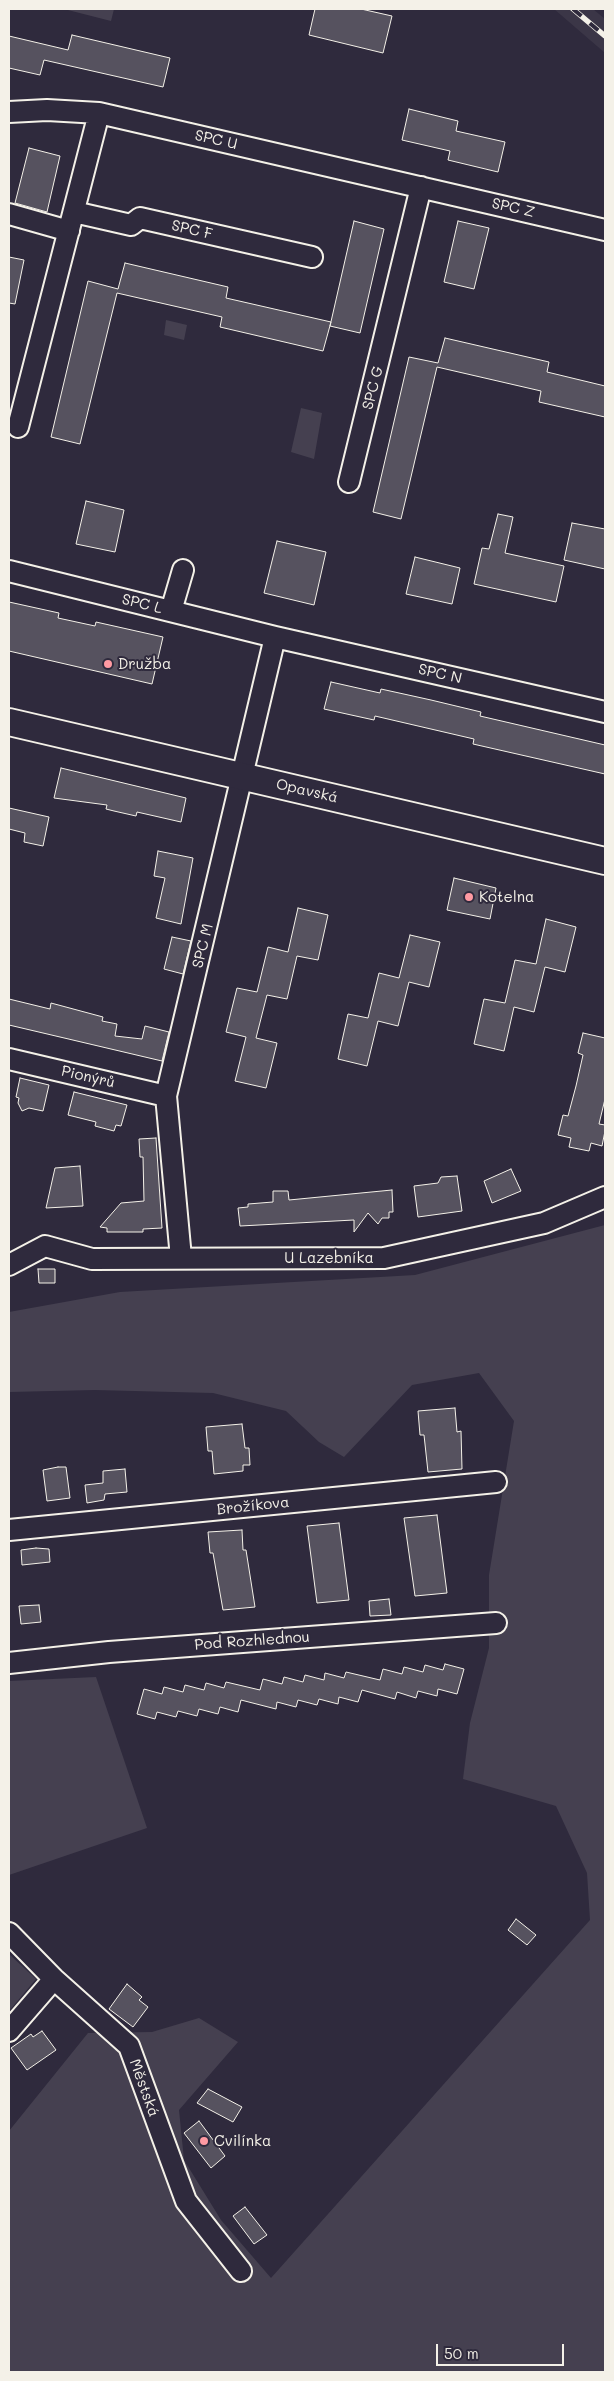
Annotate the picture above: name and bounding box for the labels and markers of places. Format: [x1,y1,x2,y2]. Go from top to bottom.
place label: Družba [118,655,171,673]
marker: Družba [102,658,114,670]
place label: Kotelna [479,888,534,906]
marker: Kotelna [463,891,475,903]
place label: Cvilínka [214,2132,271,2150]
marker: Cvilínka [198,2135,210,2147]

